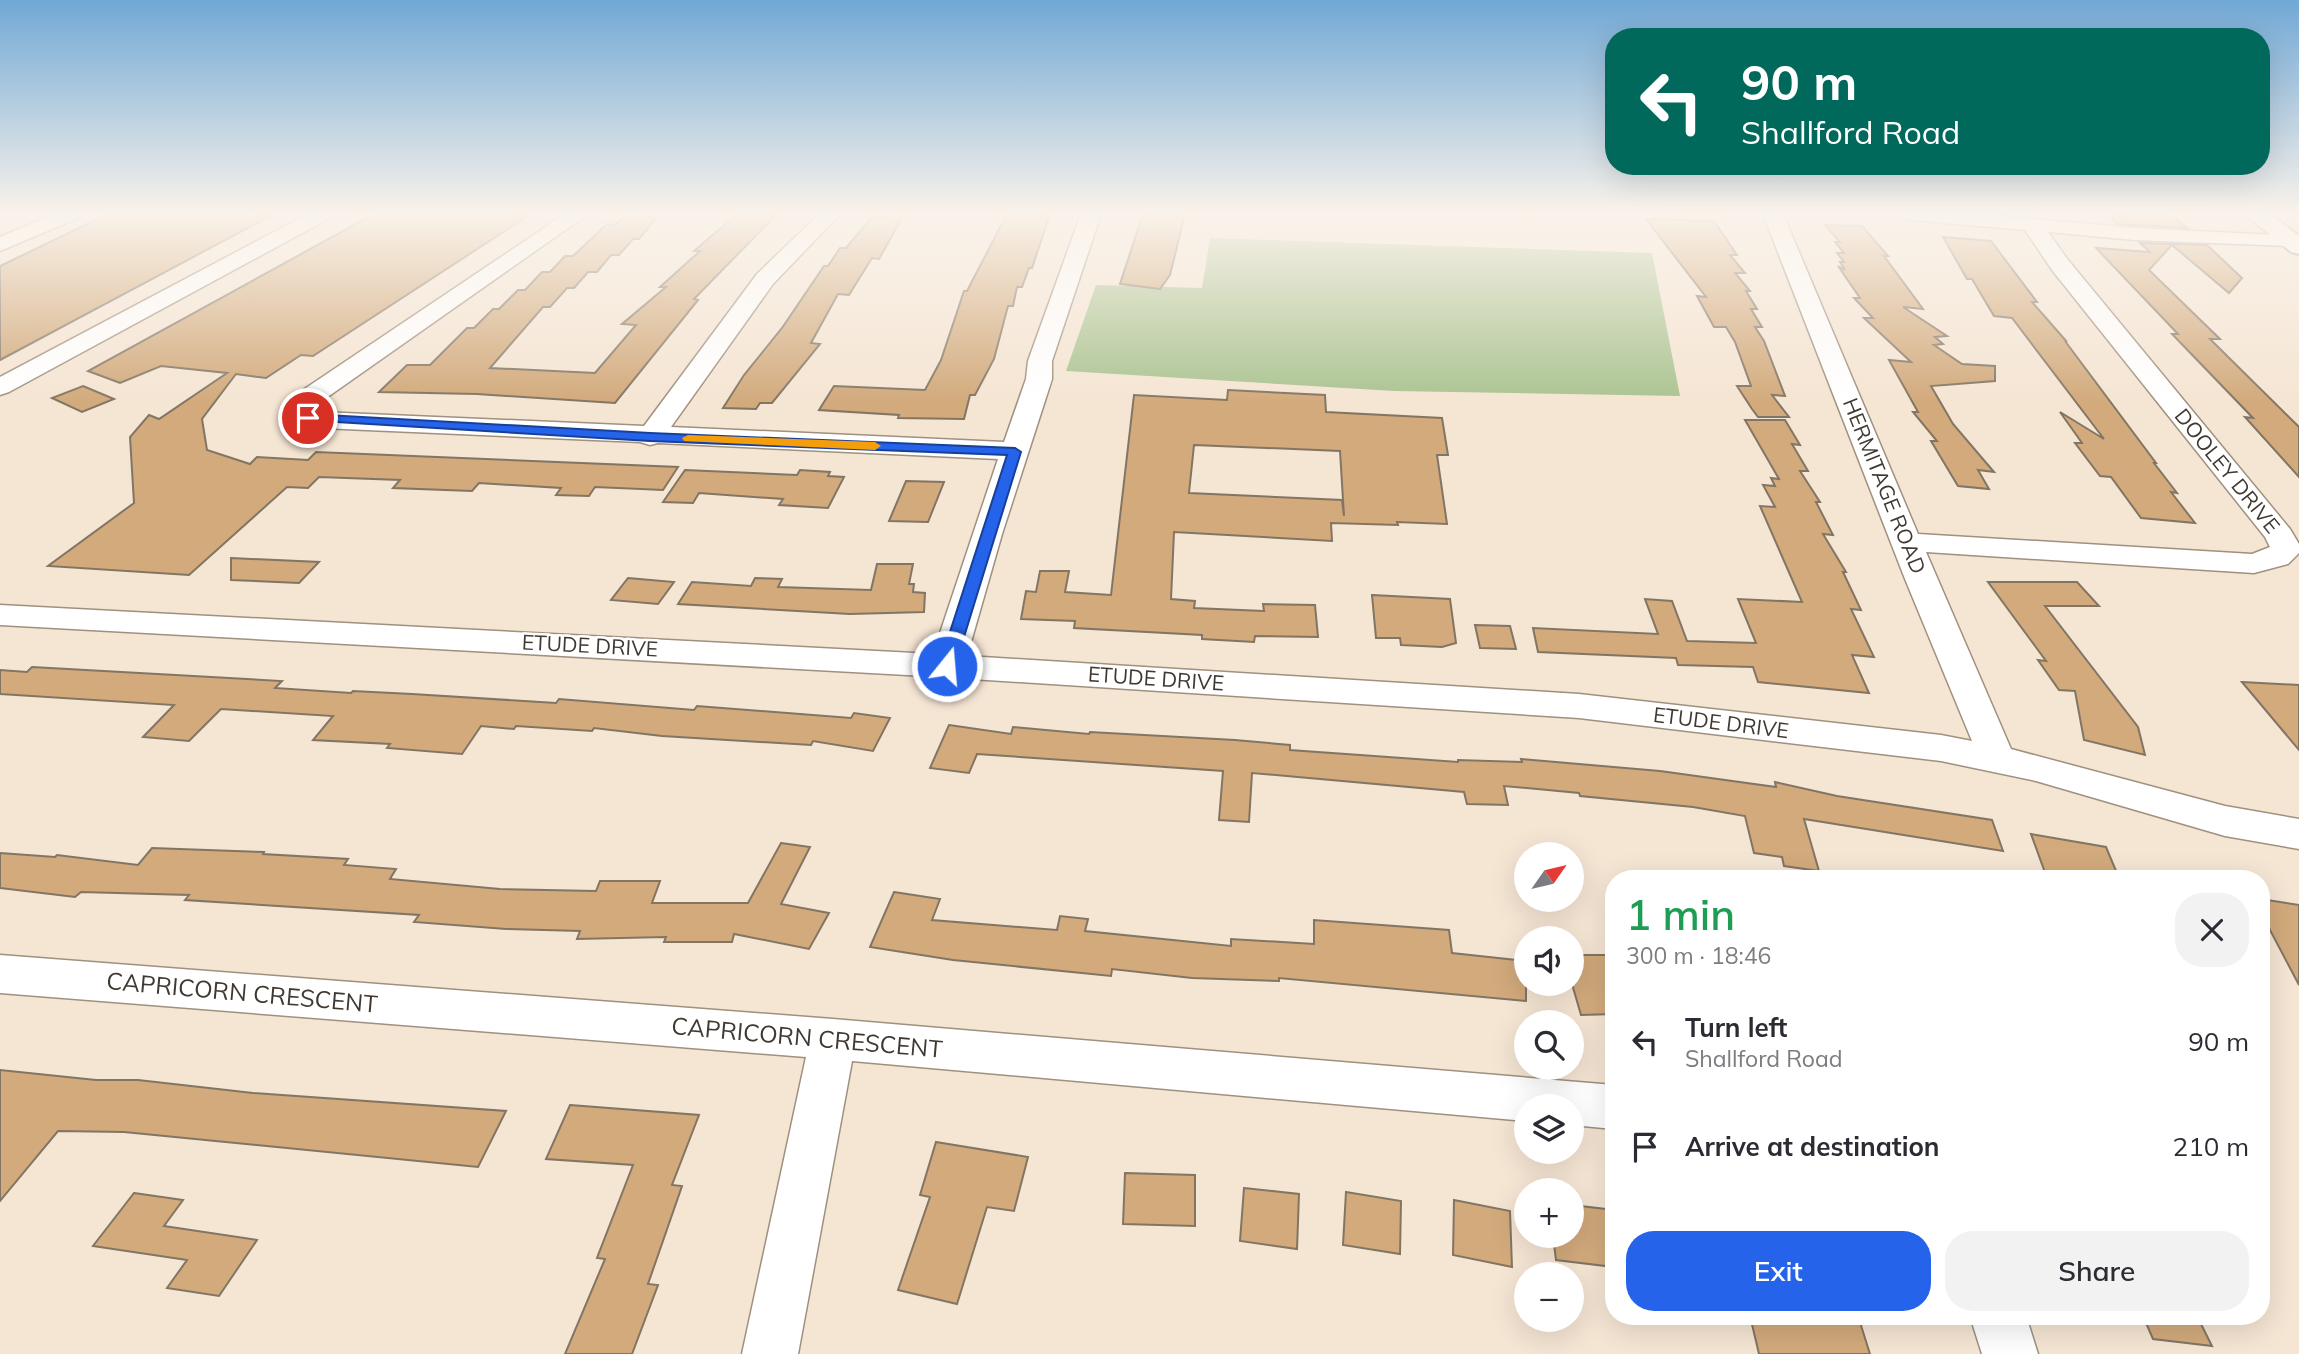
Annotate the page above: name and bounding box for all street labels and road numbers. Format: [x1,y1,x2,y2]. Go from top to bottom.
street label: HERMITAGE ROAD [1838,394,1932,577]
street label: DOOLEY DRIVE [2170,403,2286,538]
street label: ETUDE DRIVE [521,628,659,662]
street label: ETUDE DRIVE [1087,660,1225,696]
street label: ETUDE DRIVE [1652,701,1790,743]
street label: CAPRICORN CRESCENT [105,965,379,1019]
street label: CAPRICORN CRESCENT [670,1010,944,1064]

